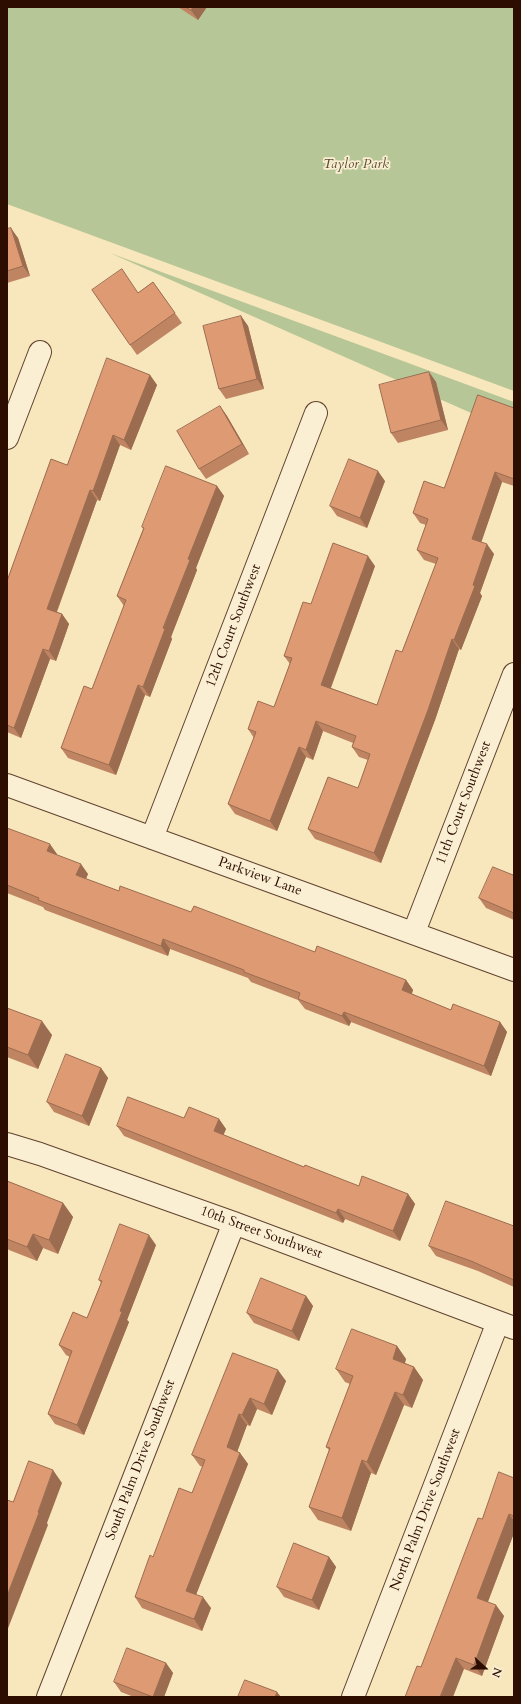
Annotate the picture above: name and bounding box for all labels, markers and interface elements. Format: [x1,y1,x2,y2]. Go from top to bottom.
park label: Taylor Park [323,157,389,173]
street label: 12th Court Southwest [203,562,265,690]
street label: 11th Court Southwest [433,739,495,867]
street label: Parkview Lane [216,854,304,900]
street label: 10th Street Southwest [198,1203,324,1263]
street label: South Palm Drive Southwest [103,1377,179,1543]
street label: North Palm Drive Southwest [387,1426,465,1594]
north arrow [465,1648,505,1688]
text: N [488,1665,505,1680]

